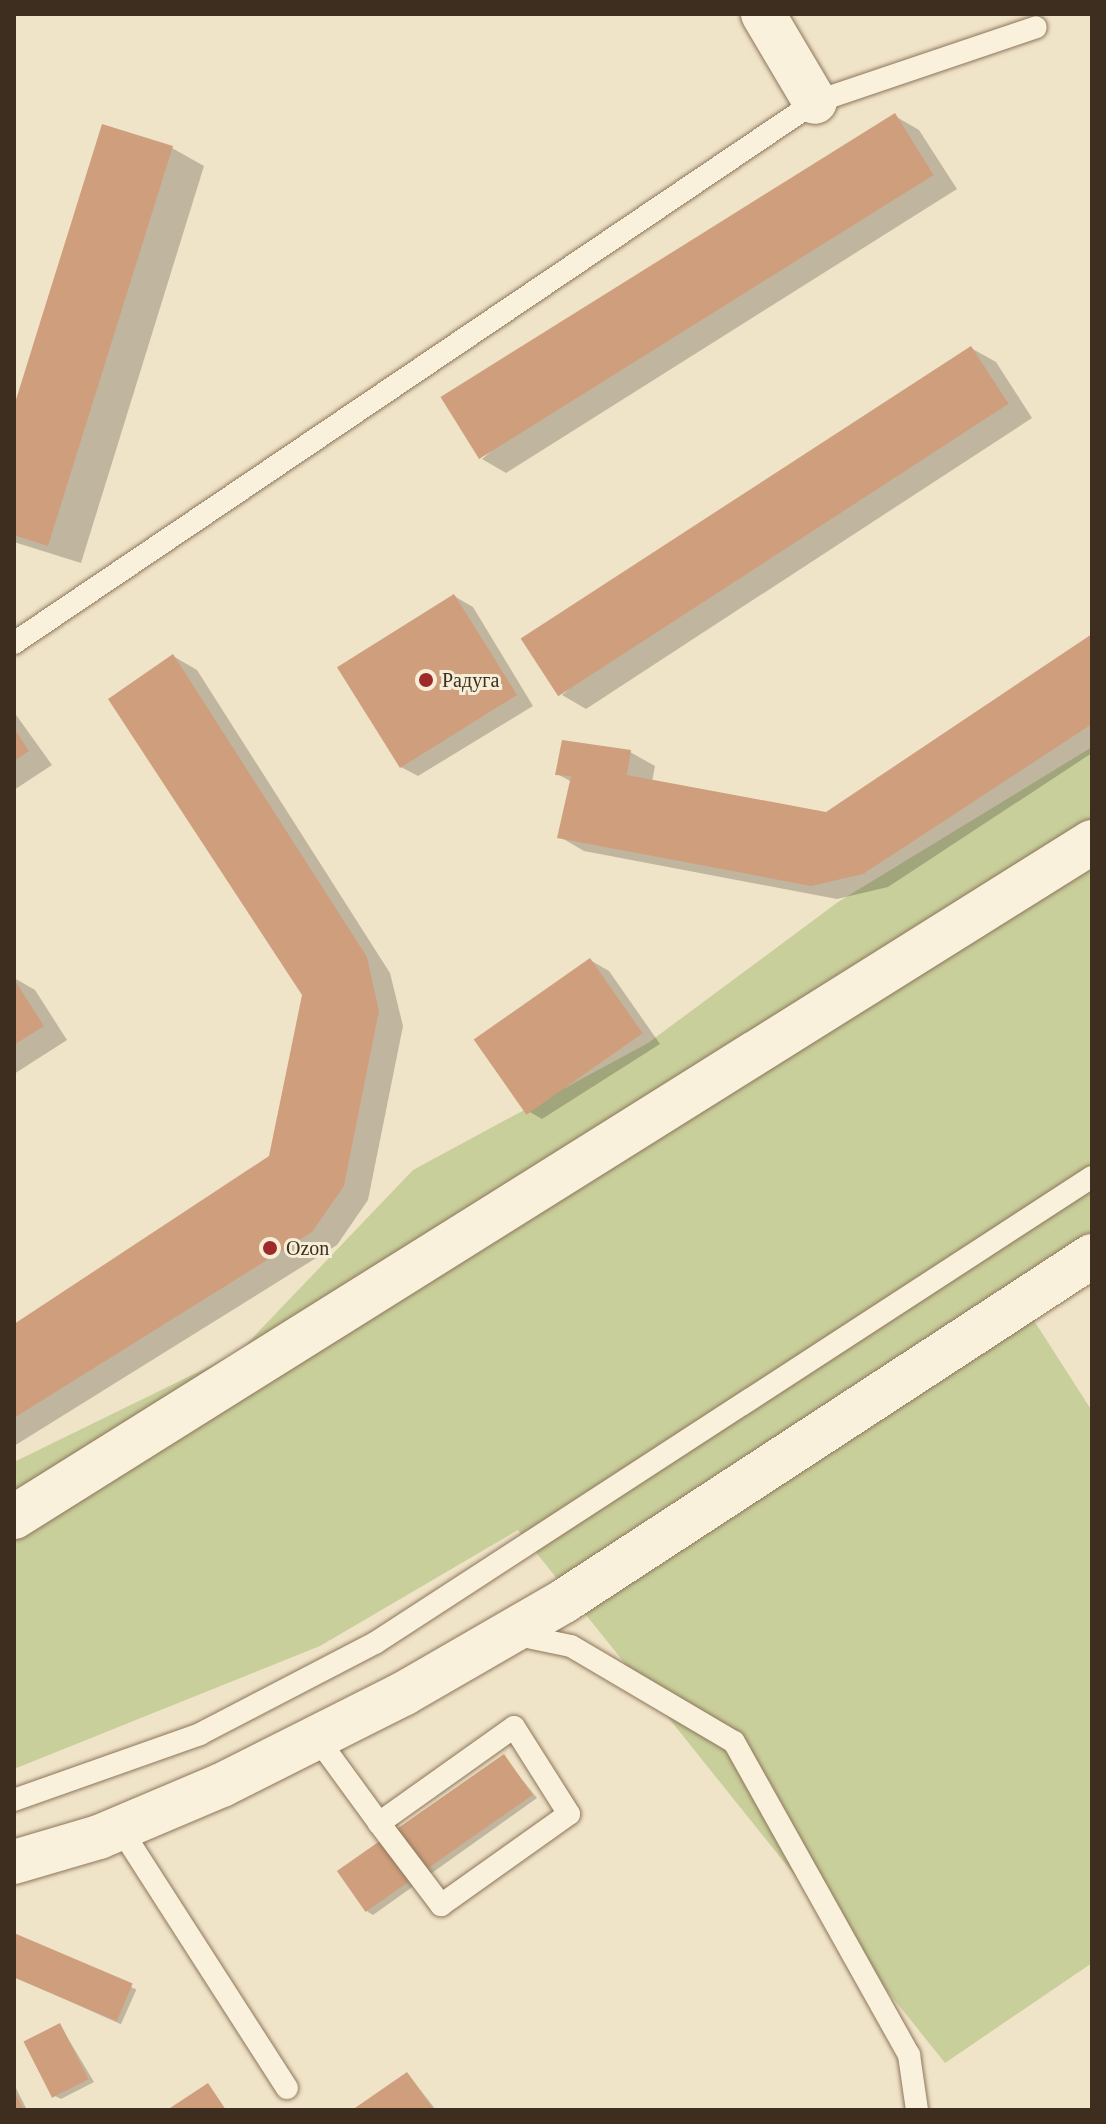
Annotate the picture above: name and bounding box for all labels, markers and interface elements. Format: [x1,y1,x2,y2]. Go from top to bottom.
place label: Радуга [442,668,499,692]
marker: Радуга [417,671,435,689]
place label: Ozon [286,1236,329,1260]
marker: Ozon [261,1239,279,1257]

